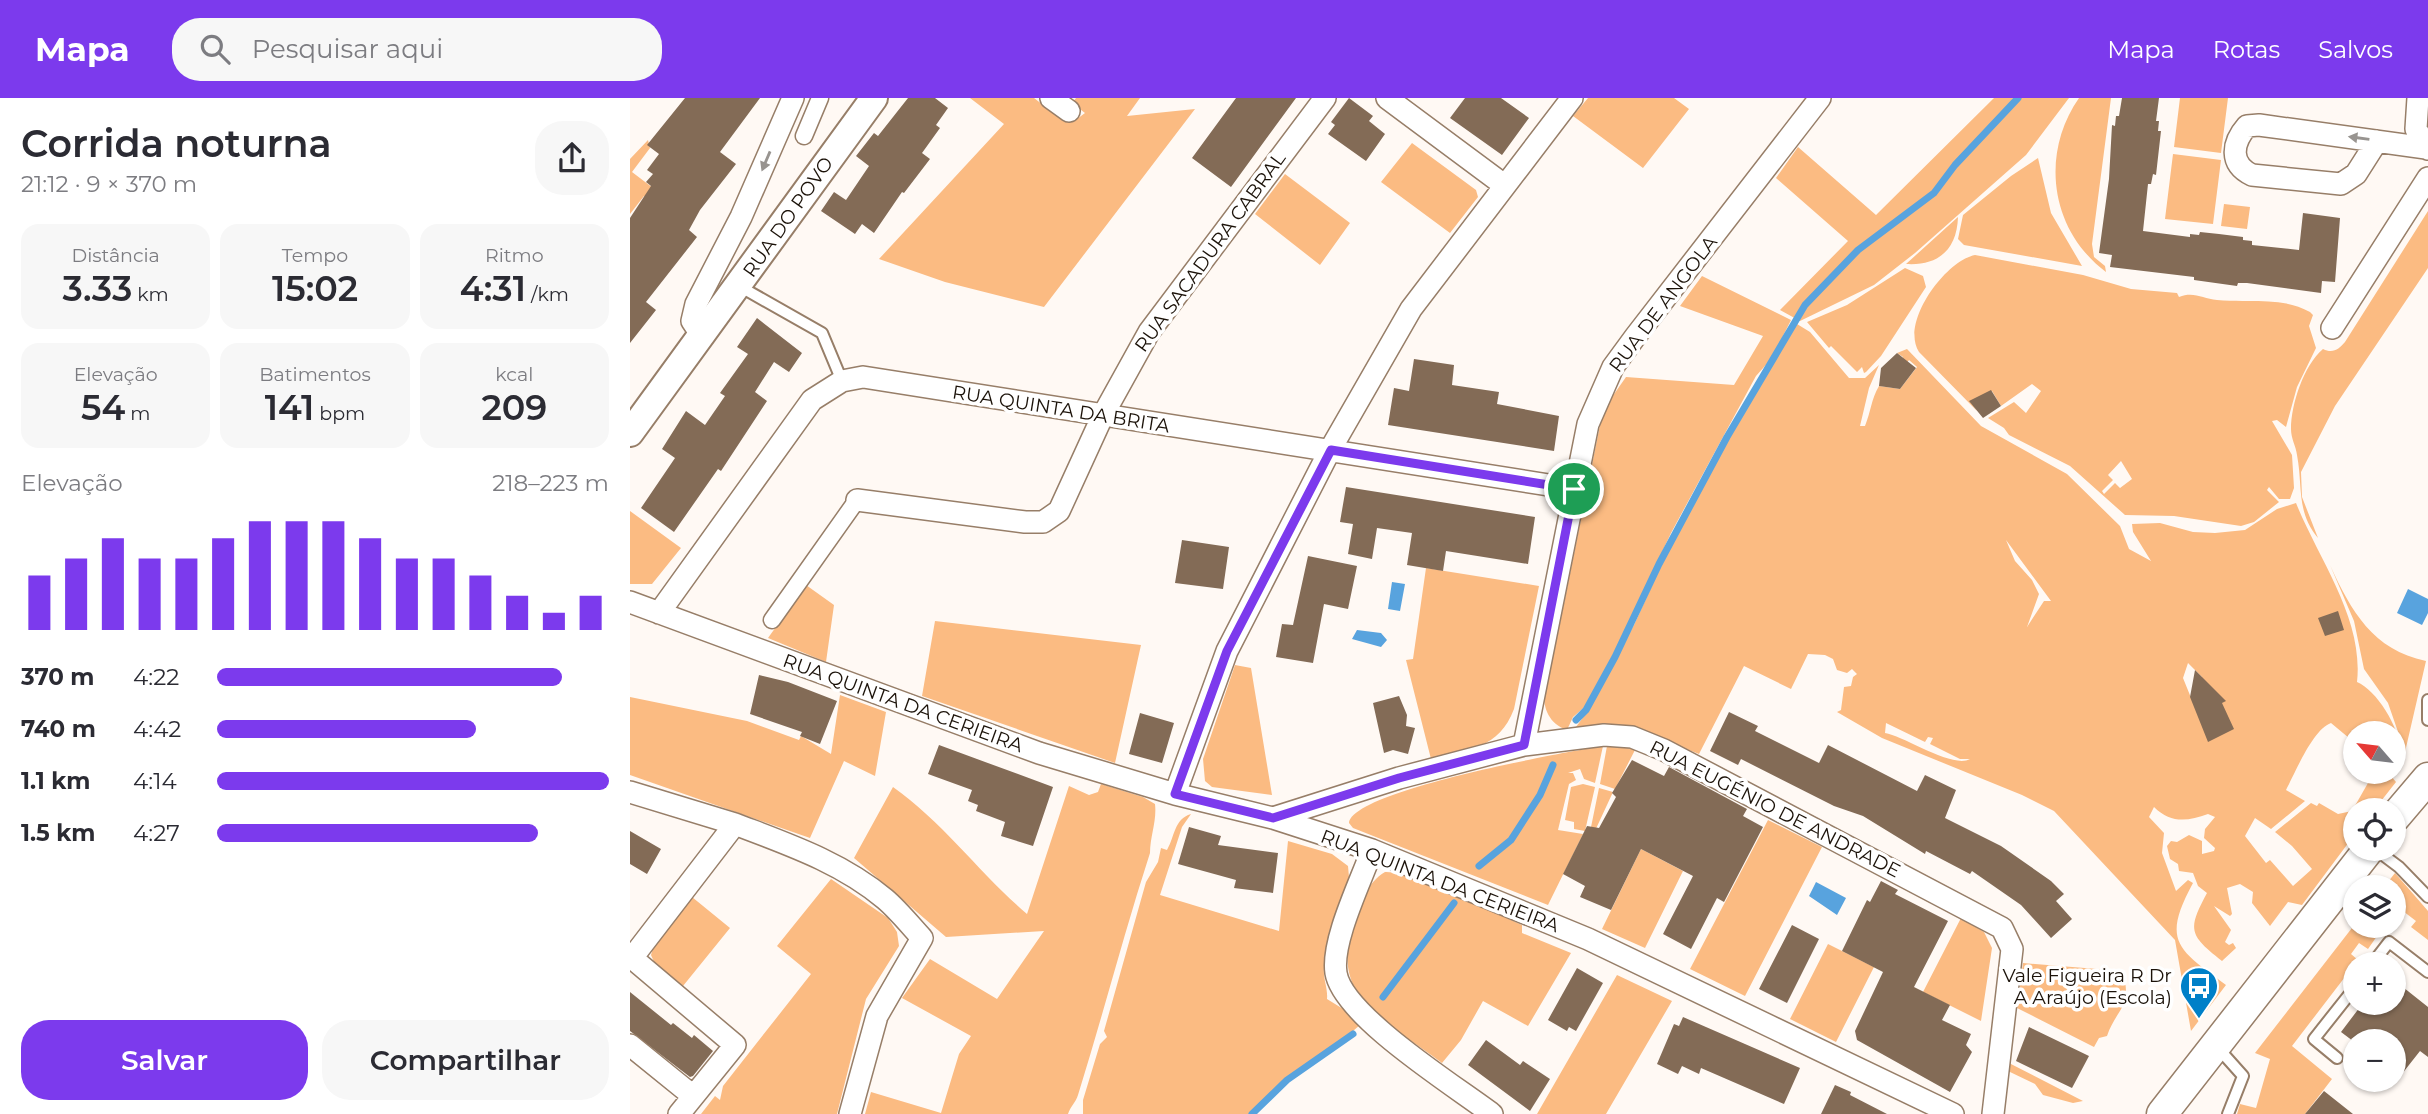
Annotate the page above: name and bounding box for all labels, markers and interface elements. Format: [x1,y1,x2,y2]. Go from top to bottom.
search box [172,18,662,81]
text: Mapa [35,29,130,69]
icon: search [196,30,234,68]
text: Pesquisar aqui [252,33,443,65]
text: Mapa [2107,35,2175,64]
text: Rotas [2213,35,2280,64]
text: Salvos [2318,35,2393,64]
text: Corrida noturna [21,120,332,167]
button: share [535,121,609,195]
one-way arrow [2348,133,2370,144]
street label: RUA SACADURA CABRAL [1130,147,1291,357]
one-way arrow [761,151,772,172]
street label: RUA DO POVO [738,152,838,282]
text: 21:12 · 9 × 370 m [21,170,197,198]
street label: RUA DE ANGOLA [1604,231,1722,377]
text: Distância [71,244,160,267]
text: Tempo [282,244,348,267]
text: Ritmo [485,244,544,267]
text: 3.33 [63,267,132,310]
text: 15:02 [272,267,358,310]
text: 4:31 [460,267,526,310]
text: km [132,283,169,306]
text: /km [526,283,569,306]
text: Elevação [74,363,158,386]
text: Batimentos [259,363,371,386]
text: kcal [495,363,533,386]
street label: RUA QUINTA DA BRITA [951,380,1172,438]
text: 54 [81,386,125,429]
text: 141 [265,386,314,429]
text: 209 [481,386,547,429]
text: m [125,402,150,425]
text: bpm [314,402,365,425]
pin [1544,459,1604,519]
text: Elevação [21,469,123,497]
text: 218–223 m [492,469,609,497]
icon: arrive [1555,470,1593,508]
street label: RUA QUINTA DA CERIEIRA [780,649,1026,757]
text: 370 m [21,663,94,691]
text: 4:22 [133,663,179,691]
text: 740 m [21,715,96,743]
text: 4:42 [133,715,181,743]
north arrow [2343,721,2406,784]
map controls [2343,721,2406,1092]
street label: RUA EUGÉNIO DE ANDRADE [1646,736,1904,882]
text: 1.1 km [21,767,90,795]
text: 4:14 [133,767,177,795]
button: locate [2343,798,2406,861]
text: 1.5 km [21,819,95,847]
text: 4:27 [133,819,180,847]
street label: RUA QUINTA DA CERIEIRA [1317,825,1563,937]
button: layers [2343,875,2406,938]
button: + [2343,952,2406,1015]
place label: Vale Figueira R Dr A Araújo (Escola) [2002,964,2172,1009]
bus stop icon: Vale Figueira R Dr A Araújo (Escola) [2178,965,2220,1020]
button: Salvar [21,1020,308,1100]
button: Compartilhar [322,1020,609,1100]
button: − [2343,1029,2406,1092]

